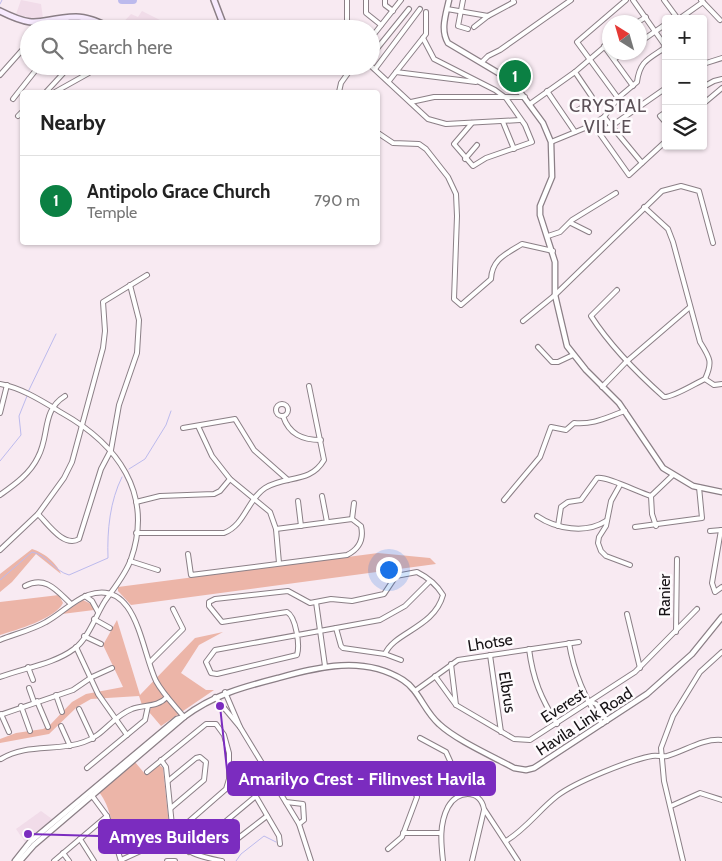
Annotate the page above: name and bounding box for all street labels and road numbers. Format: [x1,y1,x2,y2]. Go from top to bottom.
street label: Ranier [655,573,674,616]
street label: Lhotse [466,630,514,655]
street label: Elbrus [495,670,520,714]
street label: Havila Link Road [533,683,636,760]
street label: Everest [537,684,590,727]

